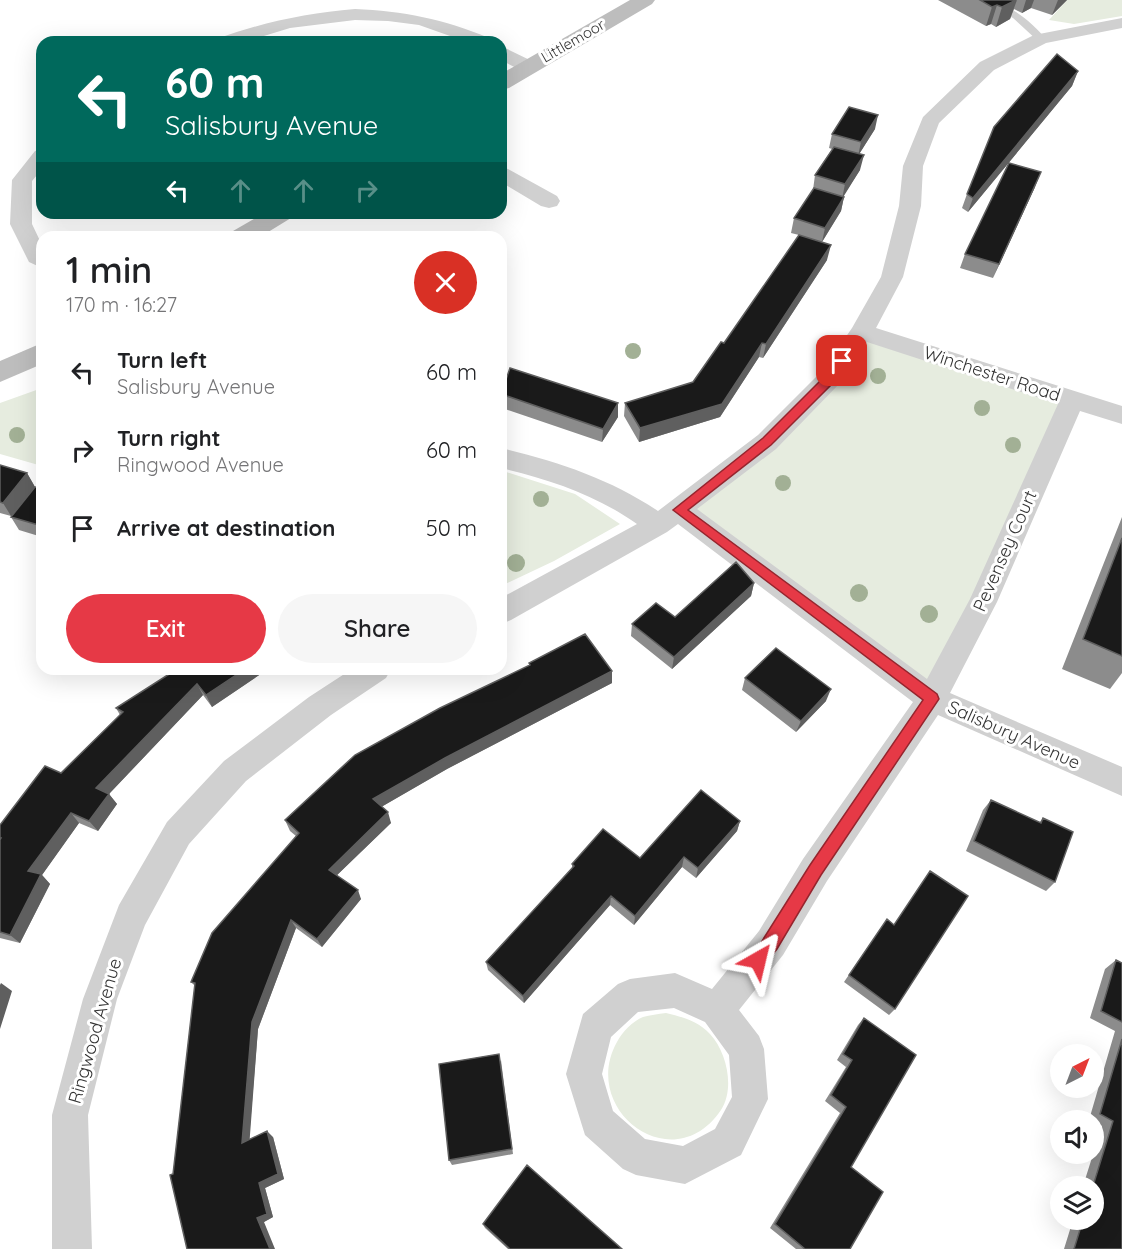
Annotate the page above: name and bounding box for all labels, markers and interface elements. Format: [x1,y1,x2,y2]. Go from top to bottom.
street label: Littlemoor [537,15,608,66]
text: 60 m [165,56,265,109]
icon: left [66,60,144,138]
text: Salisbury Avenue [165,108,378,142]
icon: left [161,174,194,207]
icon: ahead [224,174,257,207]
icon: ahead [287,174,320,207]
icon: right [350,174,383,207]
text: 1 min [66,247,152,292]
button: close [414,251,477,314]
text: 170 m · 16:27 [66,292,177,317]
pin [816,335,867,386]
street label: Winchester Road [921,341,1063,406]
icon: arrive [825,344,858,377]
text: Turn left [117,346,207,374]
icon: left [66,356,99,389]
text: 60 m [426,358,477,386]
text: Salisbury Avenue [117,374,275,399]
text: Turn right [117,424,221,452]
icon: right [66,434,99,467]
text: 60 m [426,436,477,464]
text: Ringwood Avenue [117,452,284,477]
street label: Pevensey Court [968,487,1042,615]
icon: arrive [66,512,99,545]
text: Arrive at destination [117,514,335,542]
text: 50 m [426,514,477,542]
button: Exit [66,594,266,663]
button: Share [278,594,477,663]
street label: Salisbury Avenue [945,695,1084,774]
position arrow [726,928,790,992]
street label: Ringwood Avenue [63,955,126,1106]
north arrow [1050,1044,1104,1098]
map controls [1050,1044,1104,1230]
button: sound [1050,1110,1104,1164]
button: layers [1050,1176,1104,1230]

